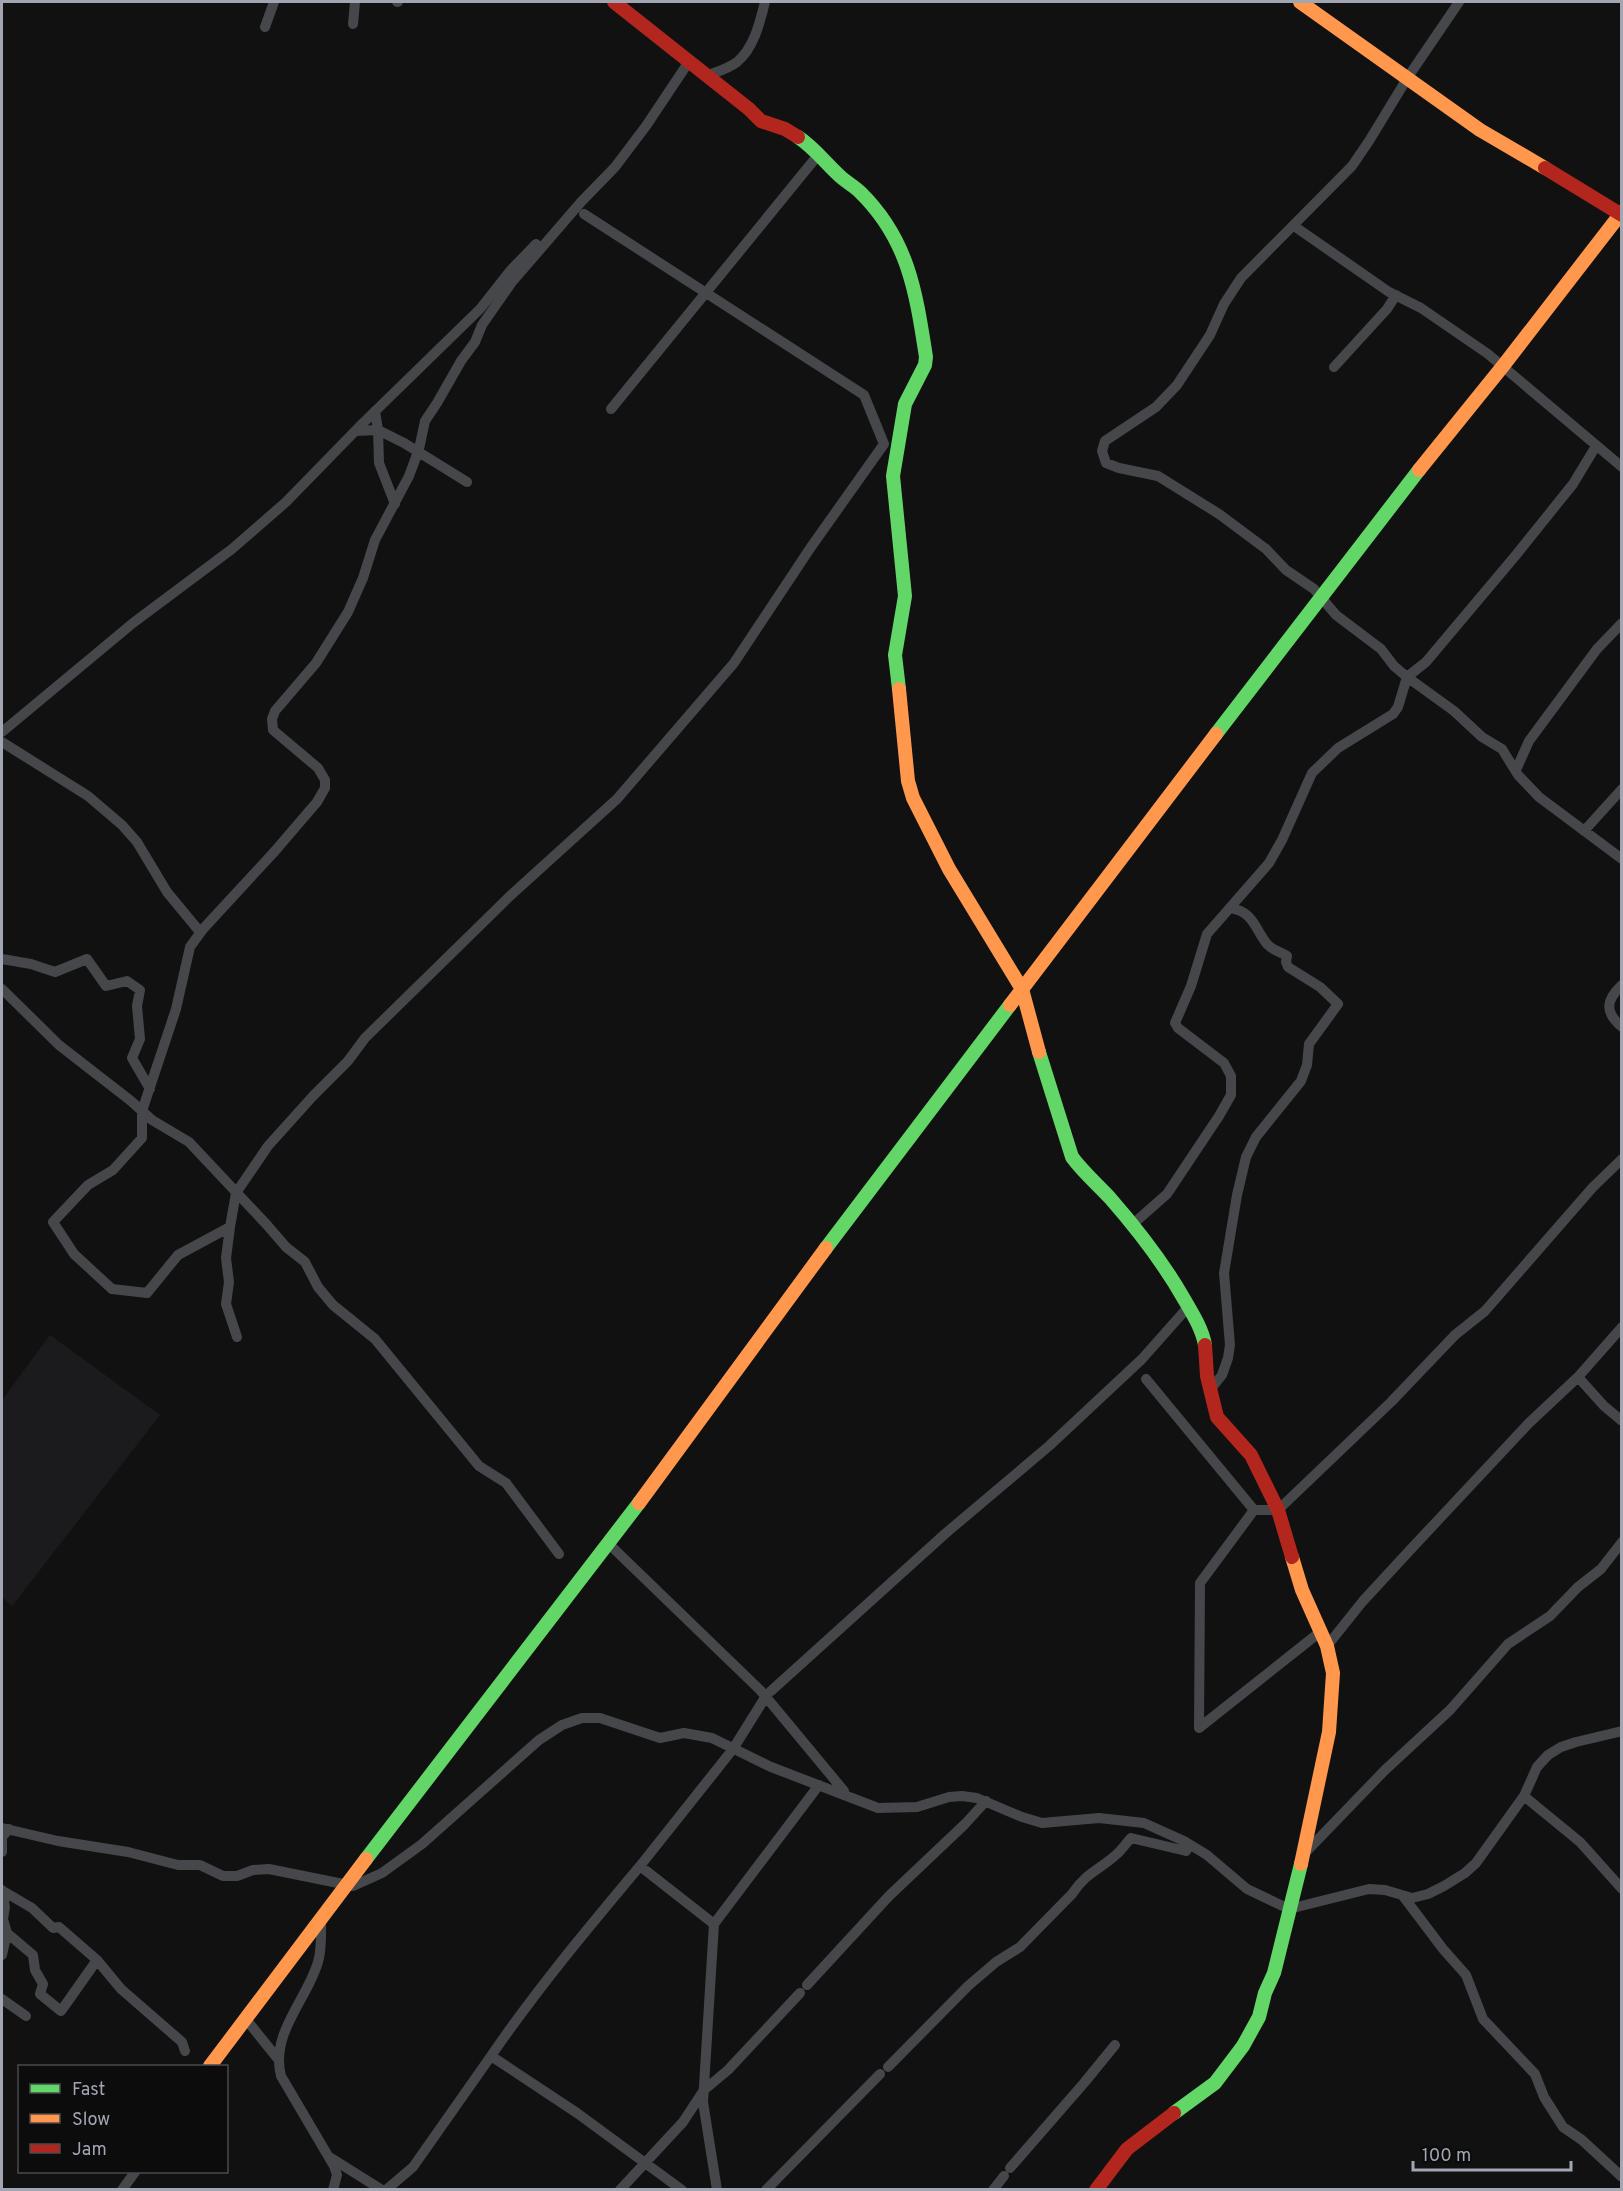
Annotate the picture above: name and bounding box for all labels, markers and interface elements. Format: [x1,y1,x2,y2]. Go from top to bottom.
legend [18,2065,228,2173]
text: Fast [72,2079,105,2102]
text: Slow [72,2109,110,2132]
scale bar [1413,2134,1570,2172]
text: Jam [72,2139,107,2162]
text: 100 m [1422,2145,1471,2168]

